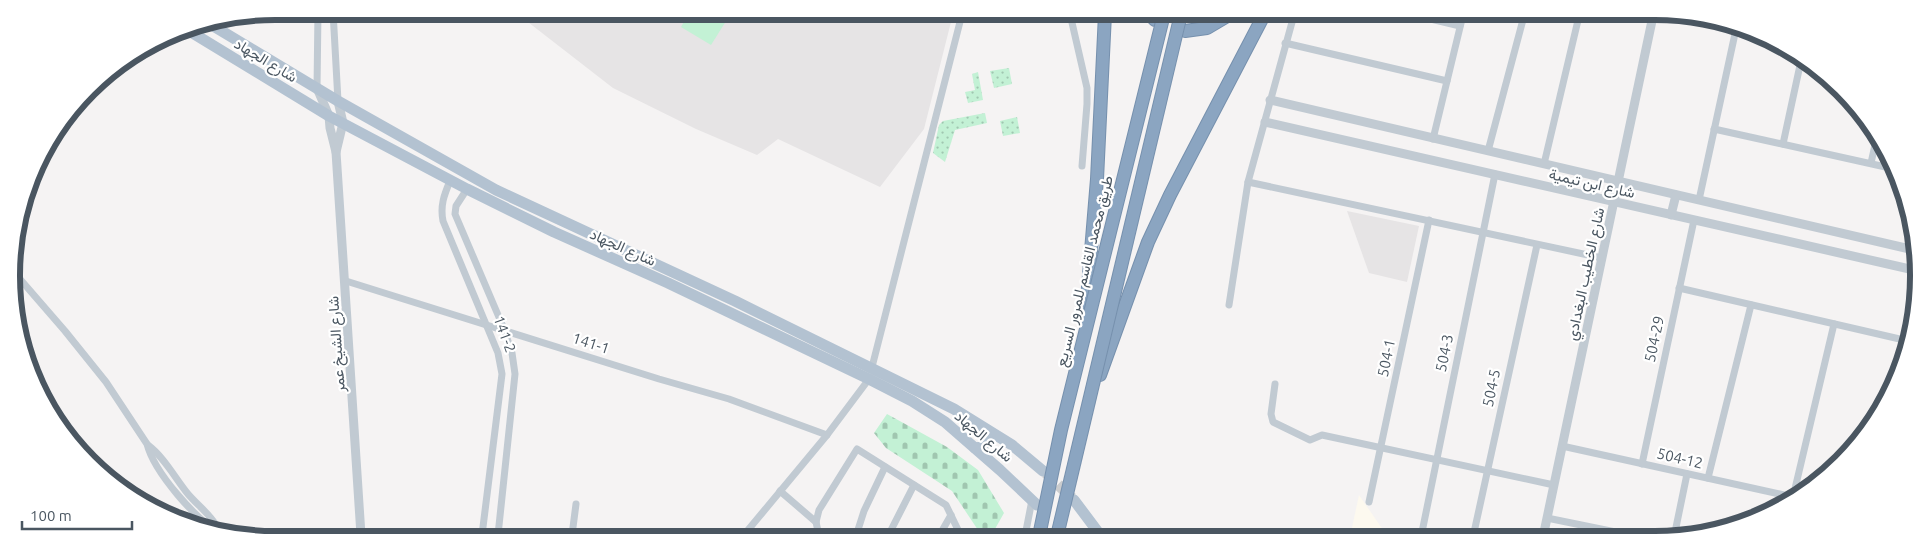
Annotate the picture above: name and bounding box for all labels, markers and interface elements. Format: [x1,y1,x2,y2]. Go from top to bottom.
street label: شارع الجهاد [230,35,301,88]
street label: شارع ابن تيمية [1547,165,1637,204]
street label: طريق محمد القاسم للمرور السريع [1052,173,1119,369]
street label: شارع الخطيب البغدادي [1563,206,1612,343]
street label: شارع الجهاد [586,225,659,272]
street label: شارع الشيخ عمر [324,295,351,394]
street label: 141-2 [490,313,520,355]
street label: 504-29 [1641,314,1667,364]
street label: 141-1 [570,329,612,357]
street label: 504-3 [1432,333,1456,373]
street label: 504-1 [1374,338,1398,378]
street label: 504-5 [1479,368,1503,408]
street label: شارع الجهاد [950,407,1016,467]
street label: 504-12 [1655,444,1705,472]
scale bar [22,498,132,530]
text: 100 m [30,507,72,524]

